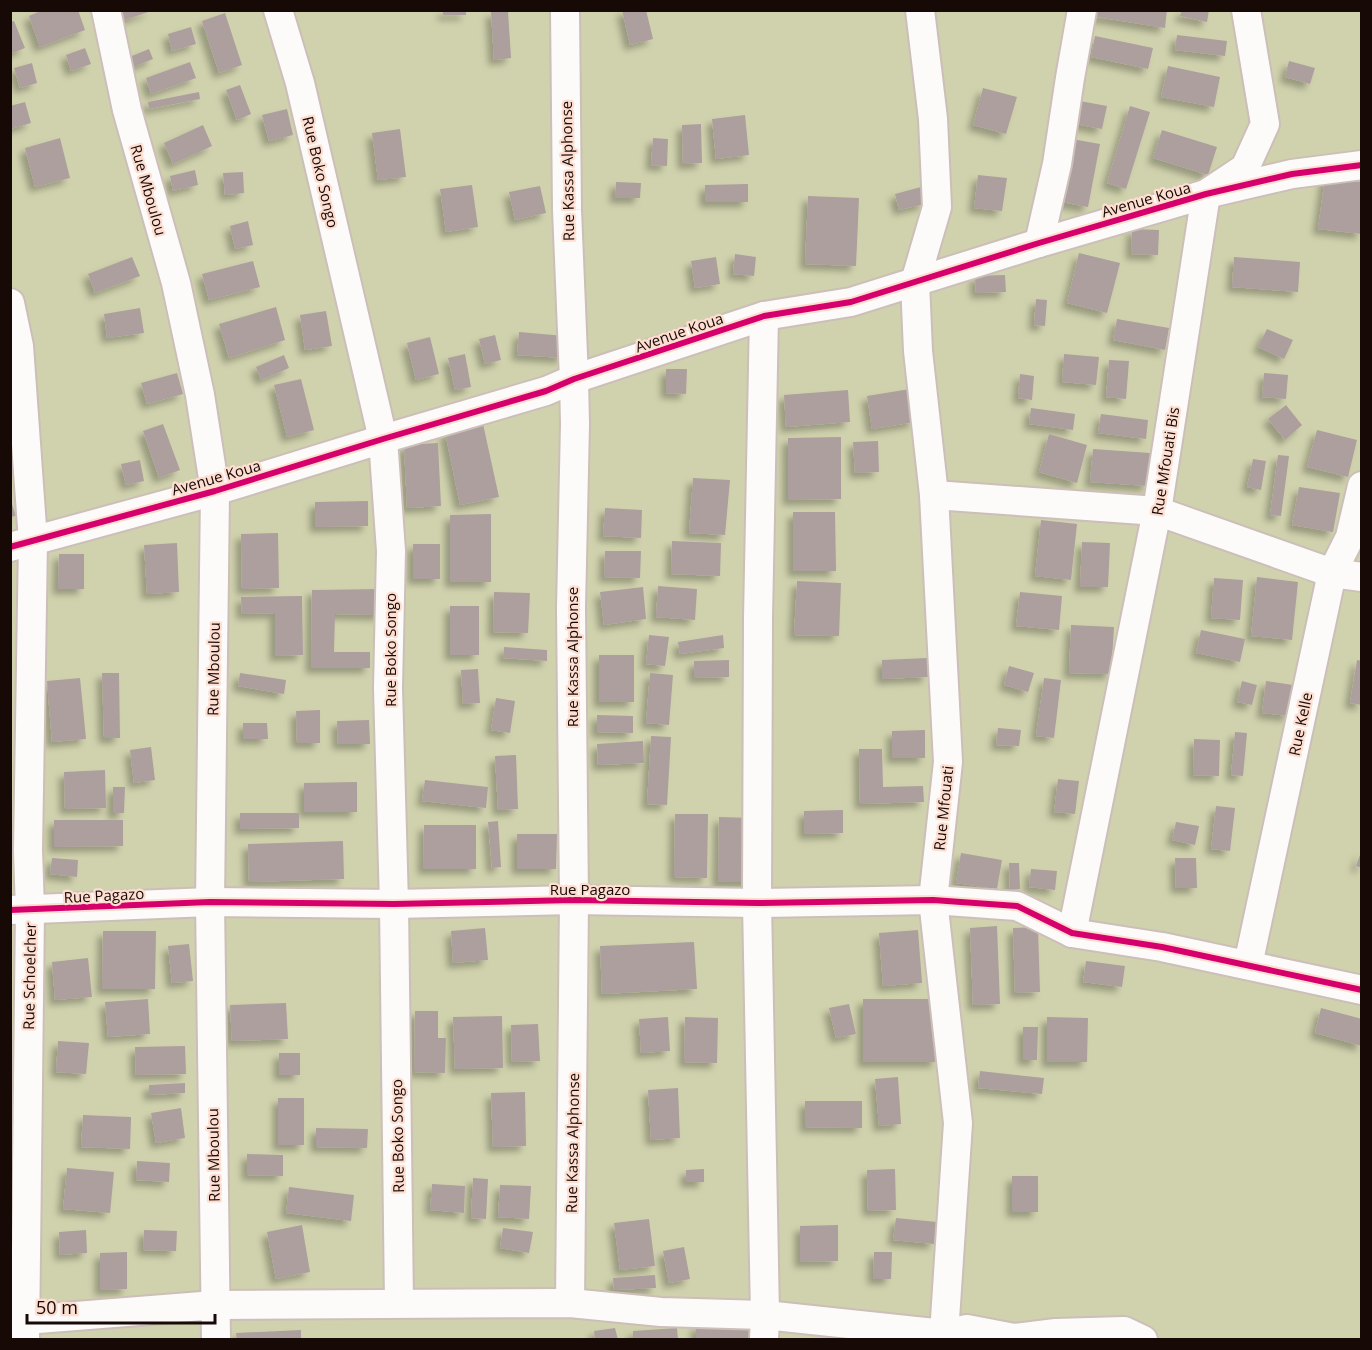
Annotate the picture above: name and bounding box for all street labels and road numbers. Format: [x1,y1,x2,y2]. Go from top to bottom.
street label: Rue Kassa Alphonse [556,101,578,241]
street label: Rue Boko Songo [298,114,344,230]
street label: Rue Mboulou [126,142,172,238]
street label: Avenue Koua [1099,177,1193,221]
street label: Avenue Koua [632,308,726,356]
street label: Rue Mfouati Bis [1147,405,1183,517]
street label: Avenue Koua [169,455,263,499]
street label: Rue Kassa Alphonse [562,587,582,727]
street label: Rue Boko Songo [380,593,400,707]
street label: Rue Mboulou [202,622,224,716]
street label: Rue Kelle [1284,690,1316,758]
street label: Rue Mfouati [929,765,957,851]
street label: Rue Pagazo [550,879,630,899]
street label: Rue Pagazo [63,883,145,907]
street label: Rue Schoelcher [18,922,40,1030]
street label: Rue Kassa Alphonse [561,1073,583,1213]
street label: Rue Boko Songo [386,1079,408,1193]
street label: Rue Mboulou [202,1108,224,1202]

